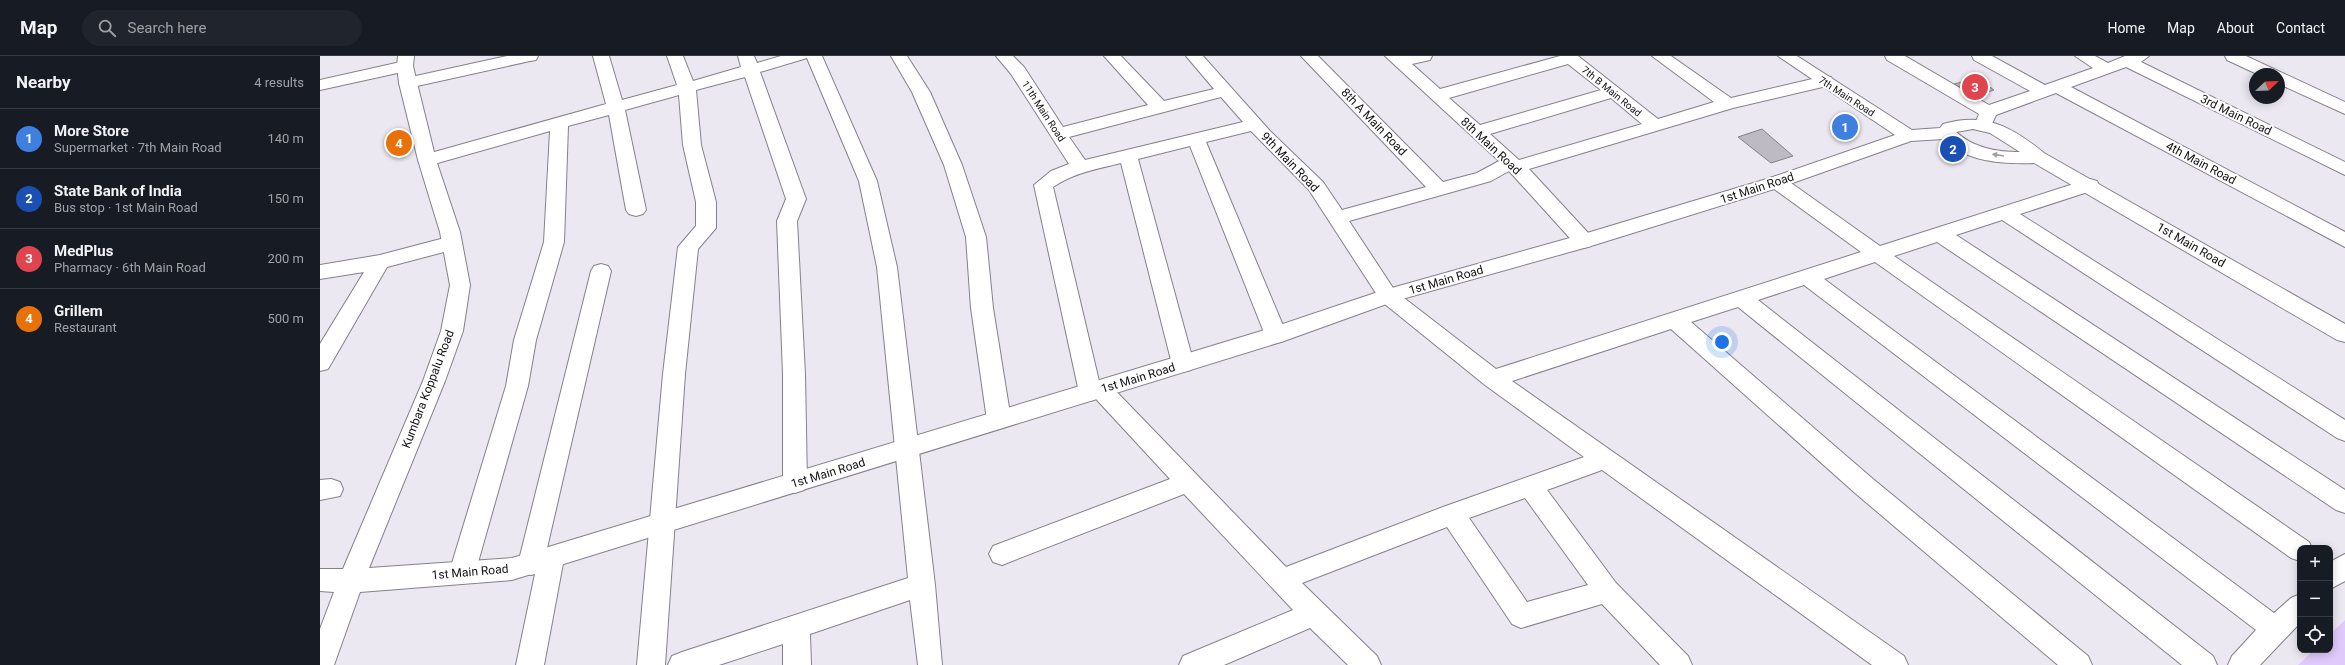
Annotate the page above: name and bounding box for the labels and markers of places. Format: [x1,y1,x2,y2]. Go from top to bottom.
pin: 3 [1962,72,1988,102]
pin: 1 [1832,112,1858,142]
pin: 4 [386,128,412,158]
pin: 2 [1940,134,1966,164]

